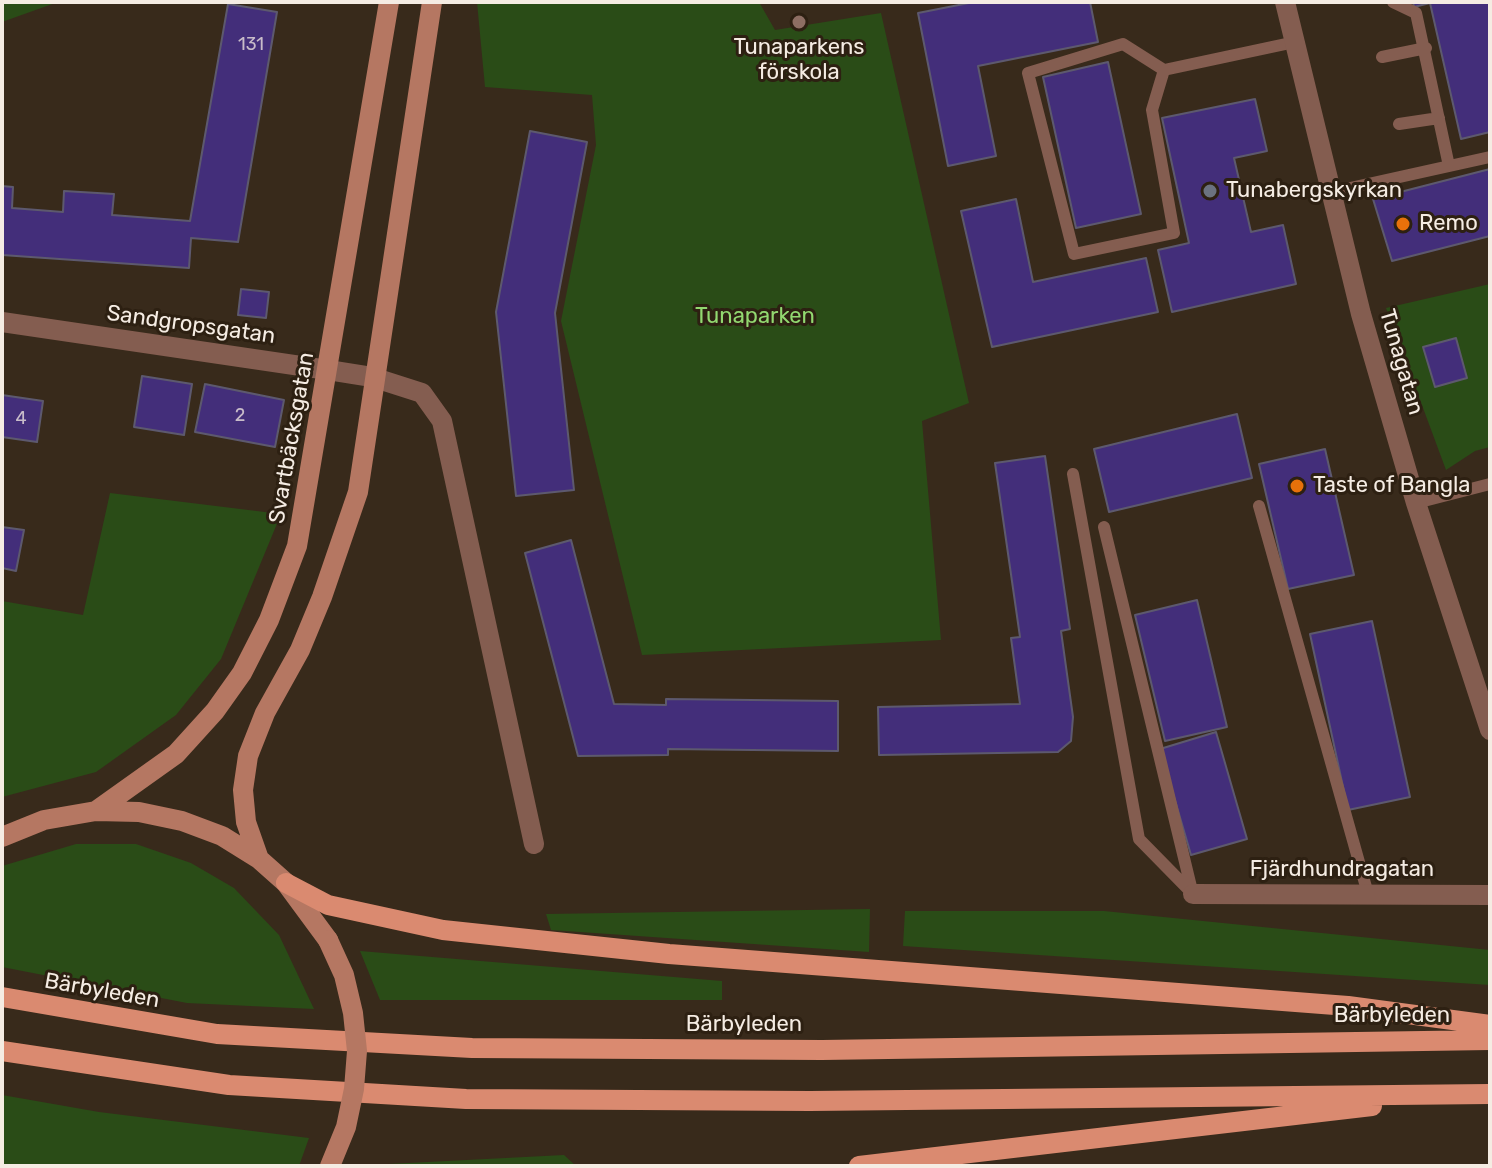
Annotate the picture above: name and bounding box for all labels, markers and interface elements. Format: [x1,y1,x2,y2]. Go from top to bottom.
marker: Tunaparkens förskola [790,13,808,31]
house number: 131 [238,34,264,56]
place label: Tunaparkens förskola [733,35,865,86]
place label: Tunabergskyrkan [1226,178,1402,204]
marker: Tunabergskyrkan [1201,182,1219,200]
place label: Remo [1419,211,1478,237]
marker: Remo [1394,215,1412,233]
street label: Sandgropsgatan [105,300,277,350]
park label: Tunaparken [695,304,815,330]
street label: Tunagatan [1373,306,1429,418]
street label: Svartbäcksgatan [264,350,320,526]
house number: 2 [235,405,245,427]
house number: 4 [15,408,27,430]
place label: Taste of Bangla [1313,473,1471,499]
marker: Taste of Bangla [1288,477,1306,495]
street label: Fjärdhundragatan [1250,857,1434,883]
street label: Bärbyleden [42,968,162,1014]
street label: Bärbyleden [1334,1003,1450,1029]
street label: Bärbyleden [686,1012,802,1038]

